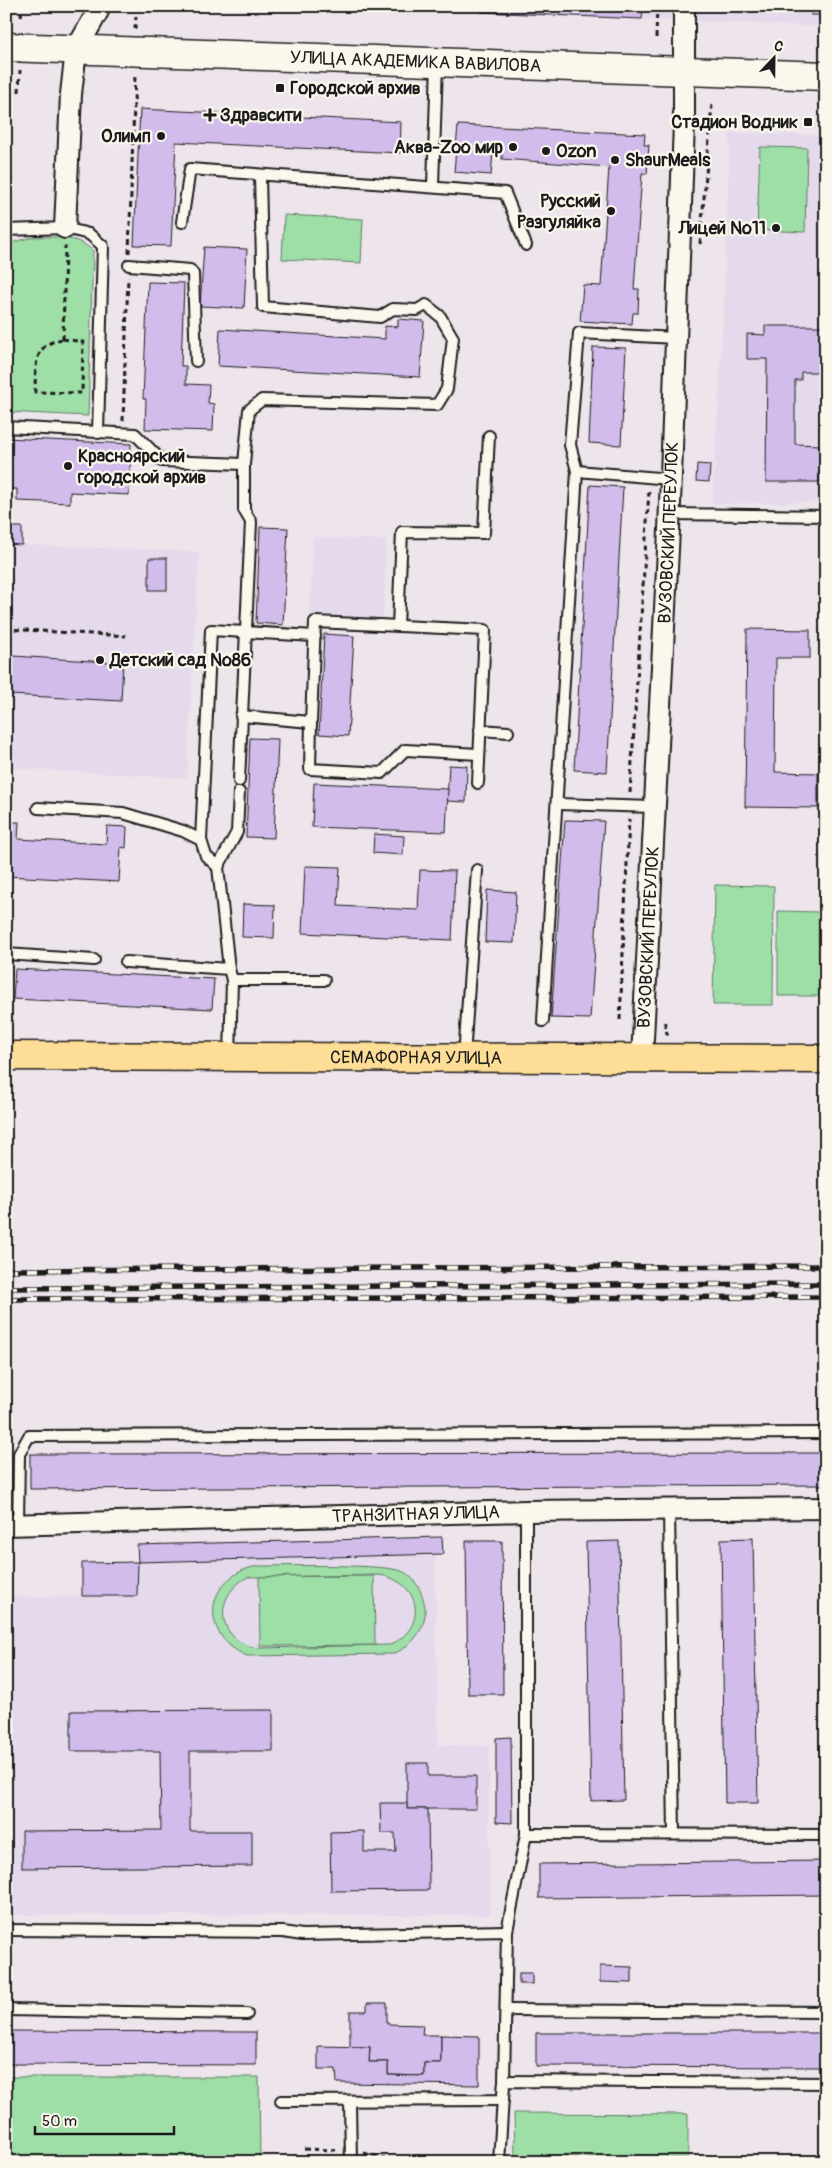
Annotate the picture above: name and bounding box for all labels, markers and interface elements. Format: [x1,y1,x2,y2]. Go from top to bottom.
north arrow [750,32,800,82]
text: С [771,37,786,56]
street label: УЛИЦА АКАДЕМИКА ВАВИЛОВА [290,46,542,77]
place label: Городской архив [290,77,421,100]
marker: Городской архив [274,82,286,94]
place label: Здравсити [220,104,302,127]
marker: Здравсити [204,109,216,121]
place label: Стадион Водник [671,111,798,134]
marker: Стадион Водник [802,116,814,128]
place label: Олимп [101,125,151,148]
marker: Олимп [155,130,167,142]
place label: Аква-Zoo мир [394,136,503,159]
place label: Ozon [556,140,596,163]
marker: Аква-Zoo мир [507,141,519,153]
marker: Ozon [540,145,552,157]
place label: ShаurMeals [625,149,711,172]
marker: ShаurMeals [609,154,621,166]
place label: Русский Разгуляйка [517,190,602,234]
marker: Русский Разгуляйка [605,205,617,217]
place label: Лицей №11 [678,217,766,240]
marker: Лицей №11 [770,222,782,234]
street label: ВУЗОВСКИЙ ПЕРЕУЛОК [653,441,684,624]
place label: Красноярский городской архив [77,445,206,489]
marker: Красноярский городской архив [62,460,74,472]
place label: Детский сад №86 [109,649,251,672]
marker: Детский сад №86 [94,654,106,666]
street label: ВУЗОВСКИЙ ПЕРЕУЛОК [632,845,664,1029]
street label: СЕМАФОРНАЯ УЛИЦА [330,1046,502,1069]
street label: ТРАНЗИТНАЯ УЛИЦА [332,1500,500,1528]
scale bar [35,2103,174,2135]
text: 50 m [42,2112,77,2131]

